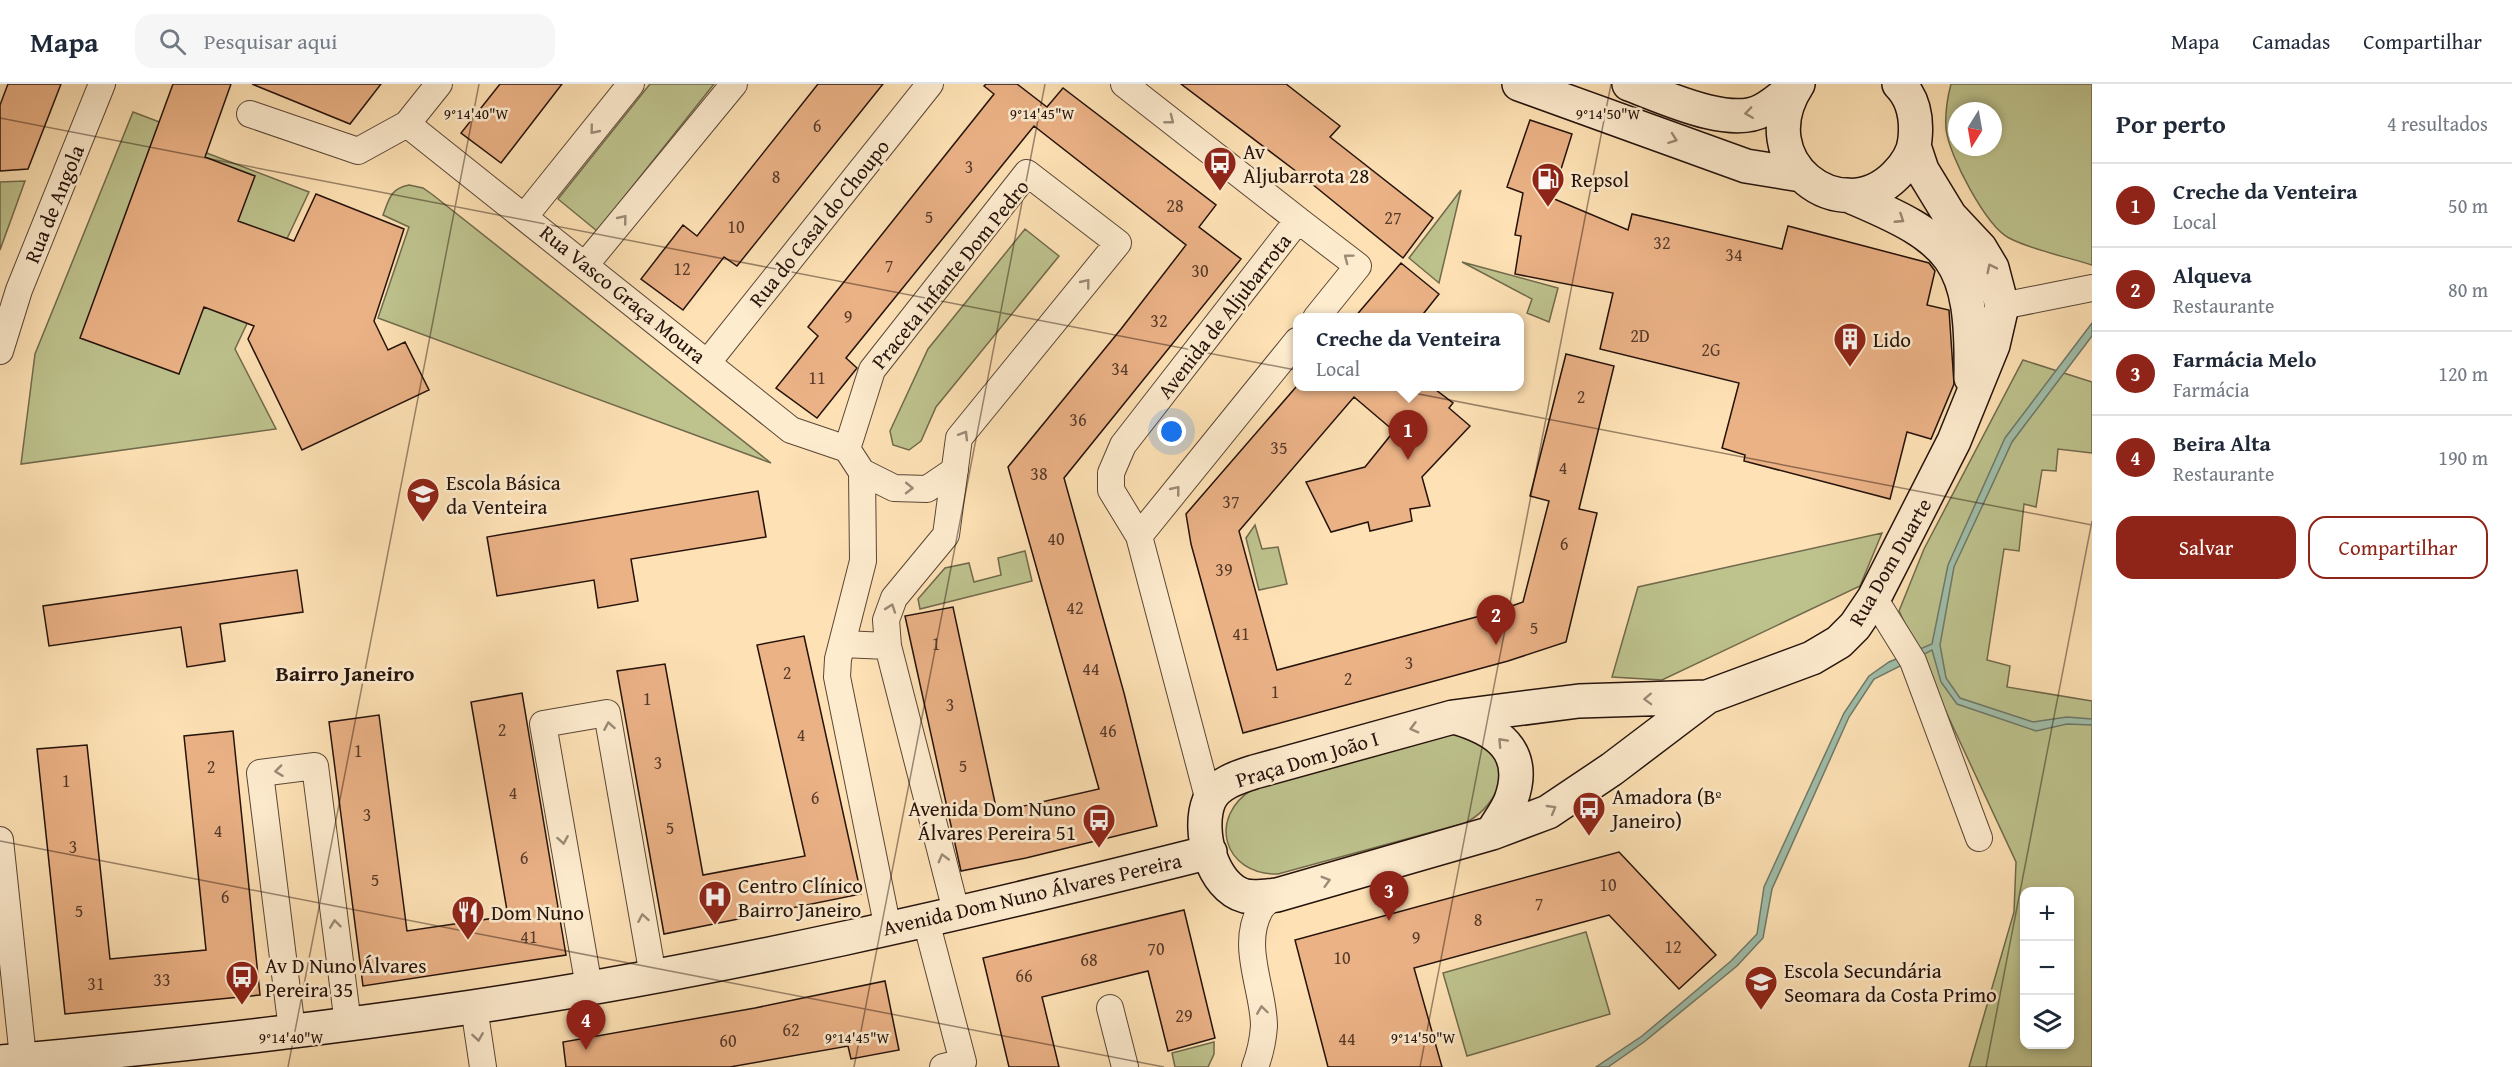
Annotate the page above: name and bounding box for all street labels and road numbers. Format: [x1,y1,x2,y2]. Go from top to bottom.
street label: Rua do Casal do Choupo [741,132,897,314]
street label: Rua de Angola [16,140,92,268]
street label: Praceta Infante Dom Pedro [864,173,1036,375]
street label: Rua Vasco Graça Moura [533,217,713,371]
street label: Avenida de Aljubarrota [1150,227,1298,405]
street label: Rua Dom Duarte [1841,492,1939,632]
street label: Praça Dom João I [1232,723,1382,795]
street label: Avenida Dom Nuno Álvares Pereira [880,844,1185,943]

